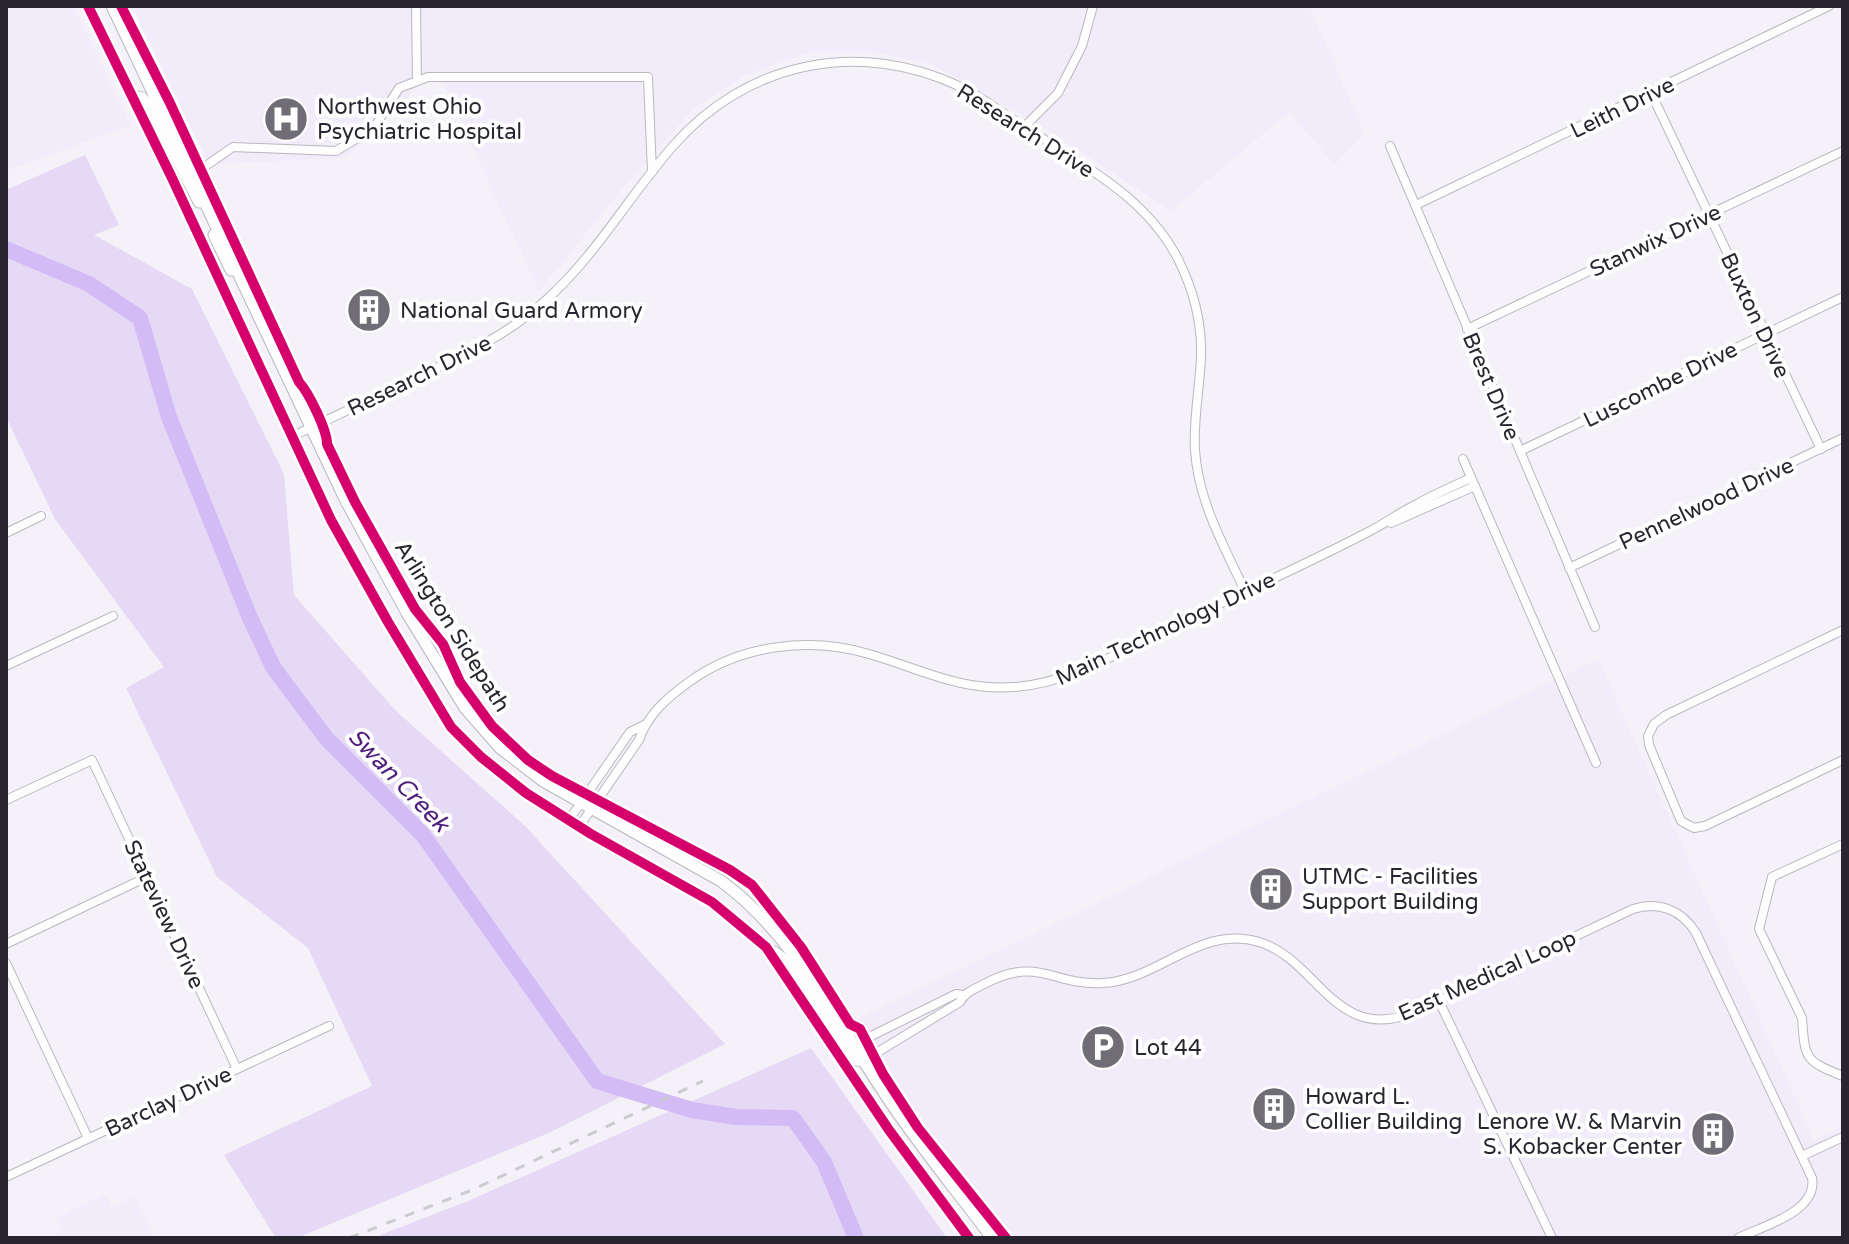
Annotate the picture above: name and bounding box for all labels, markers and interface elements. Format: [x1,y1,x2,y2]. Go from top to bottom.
street label: Leith Drive [1566,72,1679,144]
street label: Research Drive [952,78,1099,183]
place label: Northwest Ohio Psychiatric Hospital [317,94,522,145]
hospital icon: Northwest Ohio Psychiatric Hospital [262,95,310,143]
street label: Stanwix Drive [1586,199,1725,283]
street label: Buxton Drive [1715,249,1795,382]
building icon: National Guard Armory [345,286,393,334]
place label: National Guard Armory [400,298,643,324]
street label: Brest Drive [1457,329,1525,444]
street label: Research Drive [343,330,496,422]
street label: Luscombe Drive [1579,336,1742,433]
street label: Pennelwood Drive [1615,452,1798,556]
street label: Arlington Sidepath [389,536,515,717]
street label: Main Technology Drive [1052,567,1279,691]
water label: Swan Creek [342,723,457,840]
street label: Stateview Drive [118,836,210,993]
place label: UTMC - Facilities Support Building [1302,864,1479,915]
building icon: UTMC - Facilities Support Building [1247,865,1295,913]
street label: East Medical Loop [1394,925,1580,1027]
parking icon: Lot 44 [1079,1023,1127,1071]
place label: Lot 44 [1134,1035,1202,1061]
street label: Barclay Drive [101,1061,236,1143]
place label: Howard L. Collier Building [1305,1084,1462,1135]
building icon: Howard L. Collier Building [1250,1085,1298,1133]
place label: Lenore W. & Marvin S. Kobacker Center [1477,1109,1683,1160]
building icon: Lenore W. & Marvin S. Kobacker Center [1689,1110,1737,1158]

